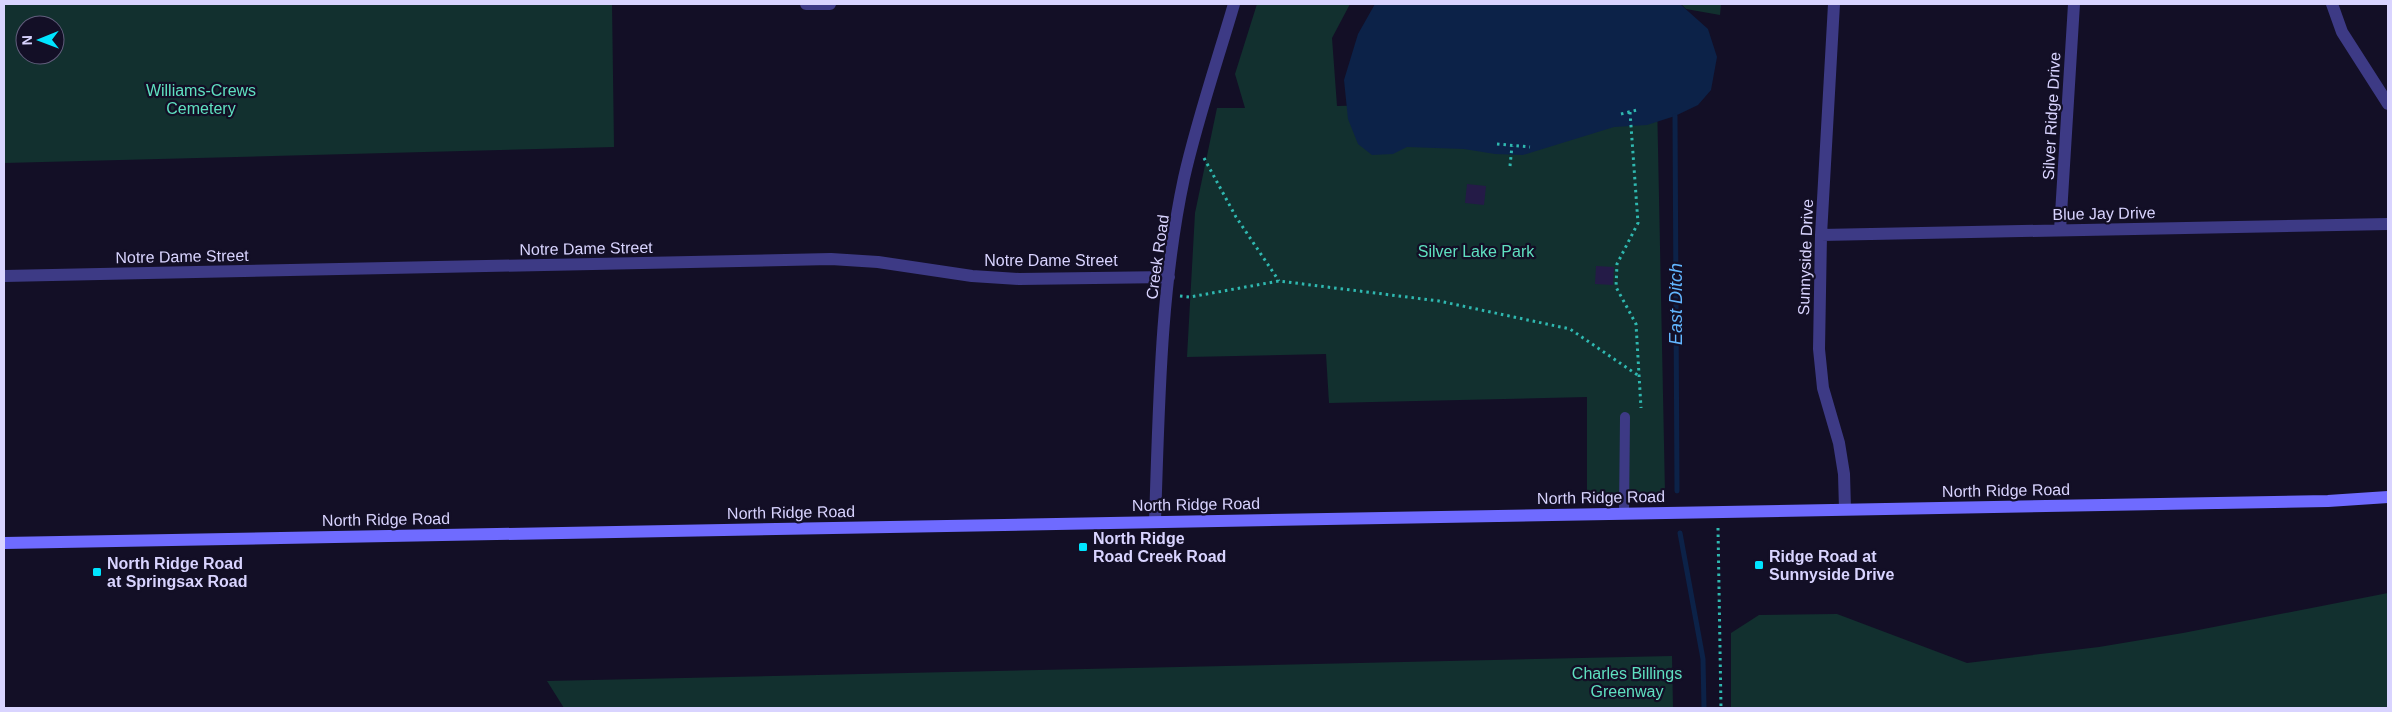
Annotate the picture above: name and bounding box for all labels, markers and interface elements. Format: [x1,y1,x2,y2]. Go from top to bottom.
north arrow [15,15,65,65]
text: N [19,35,35,45]
street label: Silver Ridge Drive [2040,52,2063,180]
park label: Williams-Crews Cemetery [146,82,256,117]
street label: Sunnyside Drive [1795,198,1816,316]
street label: Blue Jay Drive [2052,204,2156,223]
street label: Creek Road [1143,214,1172,301]
street label: Notre Dame Street [519,239,653,258]
park label: Silver Lake Park [1418,243,1535,260]
street label: Notre Dame Street [115,247,249,266]
street label: Notre Dame Street [984,252,1118,269]
water label: East Ditch [1666,263,1686,345]
street label: North Ridge Road [1942,481,2070,500]
street label: North Ridge Road [1537,488,1665,507]
street label: North Ridge Road [1132,495,1260,514]
street label: North Ridge Road [727,503,855,522]
street label: North Ridge Road [322,510,450,529]
place label: North Ridge Road Creek Road [1093,530,1226,565]
marker: North Ridge Road Creek Road [1077,541,1089,553]
place label: Ridge Road at Sunnyside Drive [1769,548,1894,583]
place label: North Ridge Road at Springsax Road [107,555,247,590]
marker: Ridge Road at Sunnyside Drive [1753,559,1765,571]
marker: North Ridge Road at Springsax Road [91,566,103,578]
park label: Charles Billings Greenway [1572,665,1682,700]

